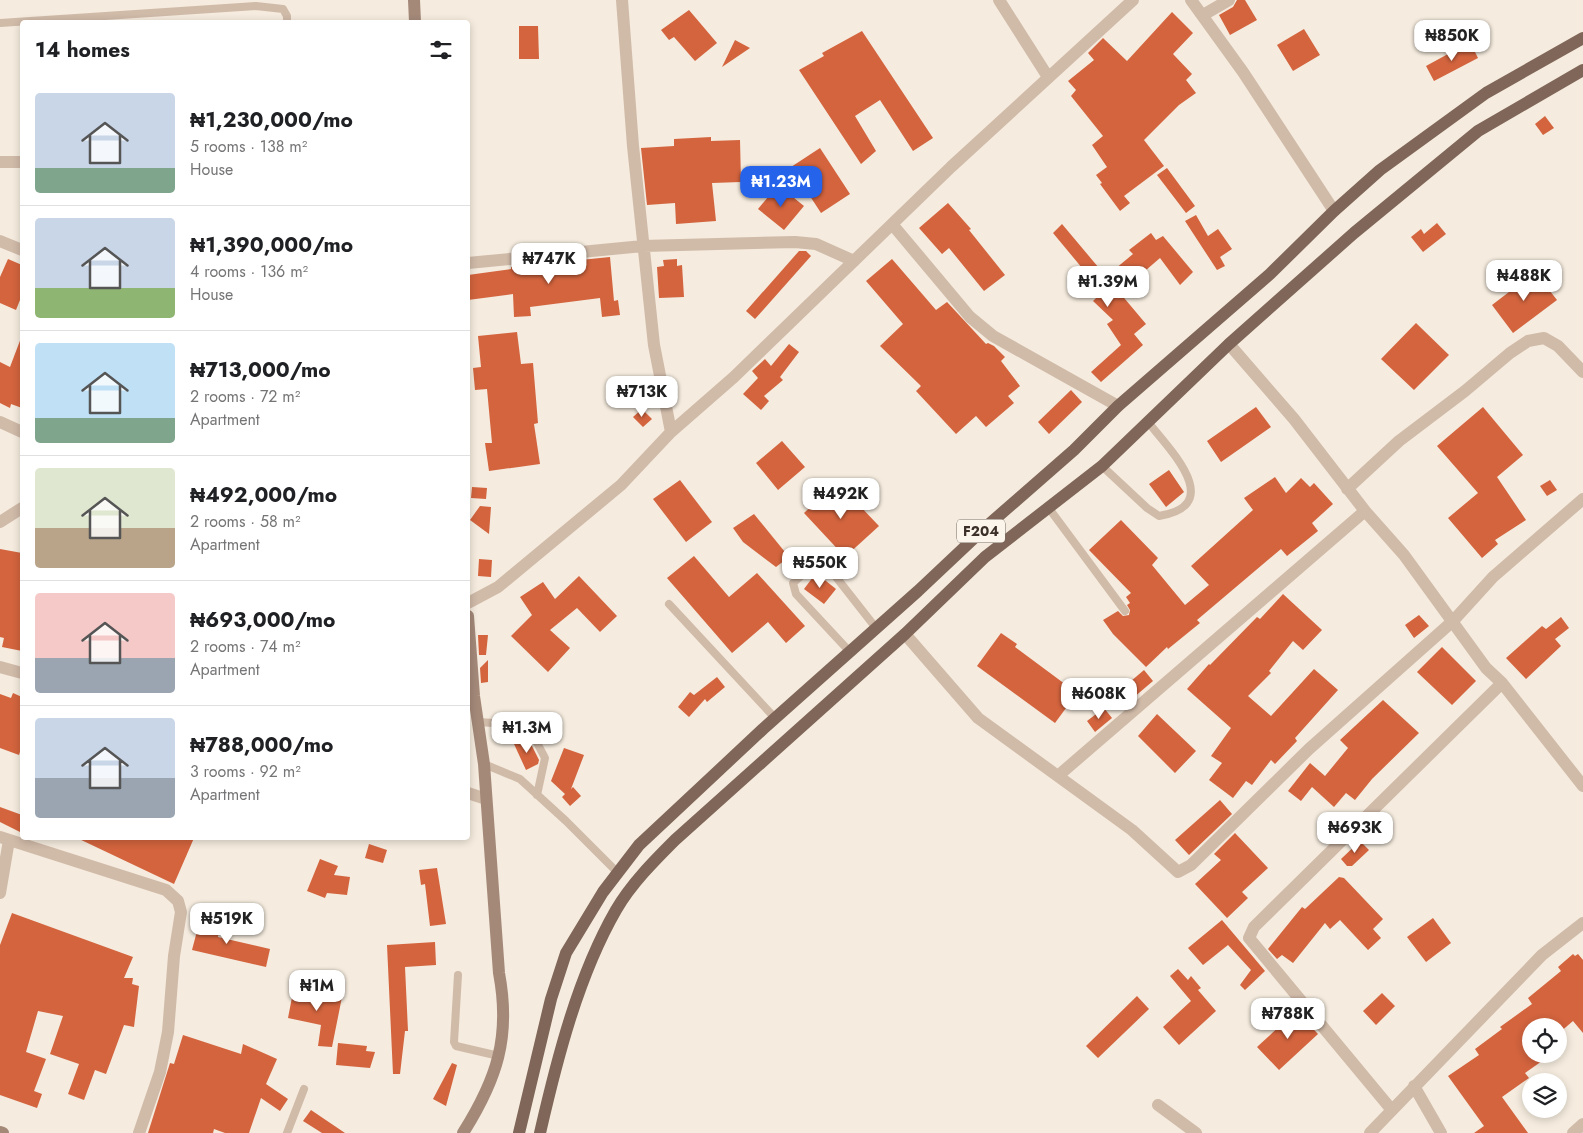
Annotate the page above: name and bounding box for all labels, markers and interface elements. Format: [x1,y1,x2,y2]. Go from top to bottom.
pin: ₦850K [1417,20,1487,62]
text: ₦850K [1425,24,1479,47]
text: 14 homes [35,35,130,65]
icon: filters [427,36,455,64]
text: ₦1,230,000/mo [190,105,353,135]
icon: home [75,113,135,173]
text: 5 rooms · 138 m² [190,135,307,158]
text: House [190,158,233,181]
pin: ₦1.23M [740,166,822,208]
text: ₦1.23M [751,170,811,193]
text: ₦1,390,000/mo [190,230,353,260]
icon: home [75,238,135,298]
pin: ₦747K [514,242,584,285]
text: ₦747K [522,247,576,270]
text: 4 rooms · 136 m² [190,260,308,283]
pin: ₦488K [1489,260,1559,302]
text: ₦488K [1497,264,1551,287]
pin: ₦1.39M [1067,266,1149,308]
text: ₦1.39M [1078,270,1138,293]
text: House [190,283,233,306]
text: ₦713,000/mo [190,355,331,385]
icon: home [75,363,135,423]
pin: ₦713K [607,376,677,418]
text: ₦713K [617,380,667,403]
text: 2 rooms · 72 m² [190,385,300,408]
text: Apartment [190,408,260,431]
pin: ₦492K [806,478,876,520]
text: ₦492,000/mo [190,480,337,510]
text: ₦492K [813,482,869,505]
icon: home [75,488,135,548]
text: 2 rooms · 58 m² [190,510,301,533]
road number: F204 [957,520,1005,542]
text: Apartment [190,533,260,556]
pin: ₦550K [785,546,855,589]
text: ₦550K [793,551,847,574]
text: ₦693,000/mo [190,605,335,635]
icon: home [75,613,135,673]
text: 2 rooms · 74 m² [190,635,301,658]
text: Apartment [190,658,260,681]
pin: ₦608K [1064,678,1134,720]
text: ₦608K [1072,682,1126,705]
pin: ₦1.3M [492,712,562,754]
text: ₦1.3M [502,716,552,739]
text: ₦788,000/mo [190,730,333,760]
icon: home [75,738,135,798]
text: 3 rooms · 92 m² [190,760,301,783]
text: Apartment [190,783,260,806]
pin: ₦693K [1320,812,1390,854]
text: ₦693K [1328,816,1382,839]
pin: ₦519K [192,902,262,945]
text: ₦519K [201,907,253,930]
pin: ₦1M [293,970,341,1012]
text: ₦1M [300,974,334,997]
pin: ₦788K [1253,998,1323,1040]
text: ₦788K [1262,1002,1314,1025]
map controls [1522,1018,1567,1118]
button: locate [1522,1018,1567,1063]
button: layers [1522,1073,1567,1118]

